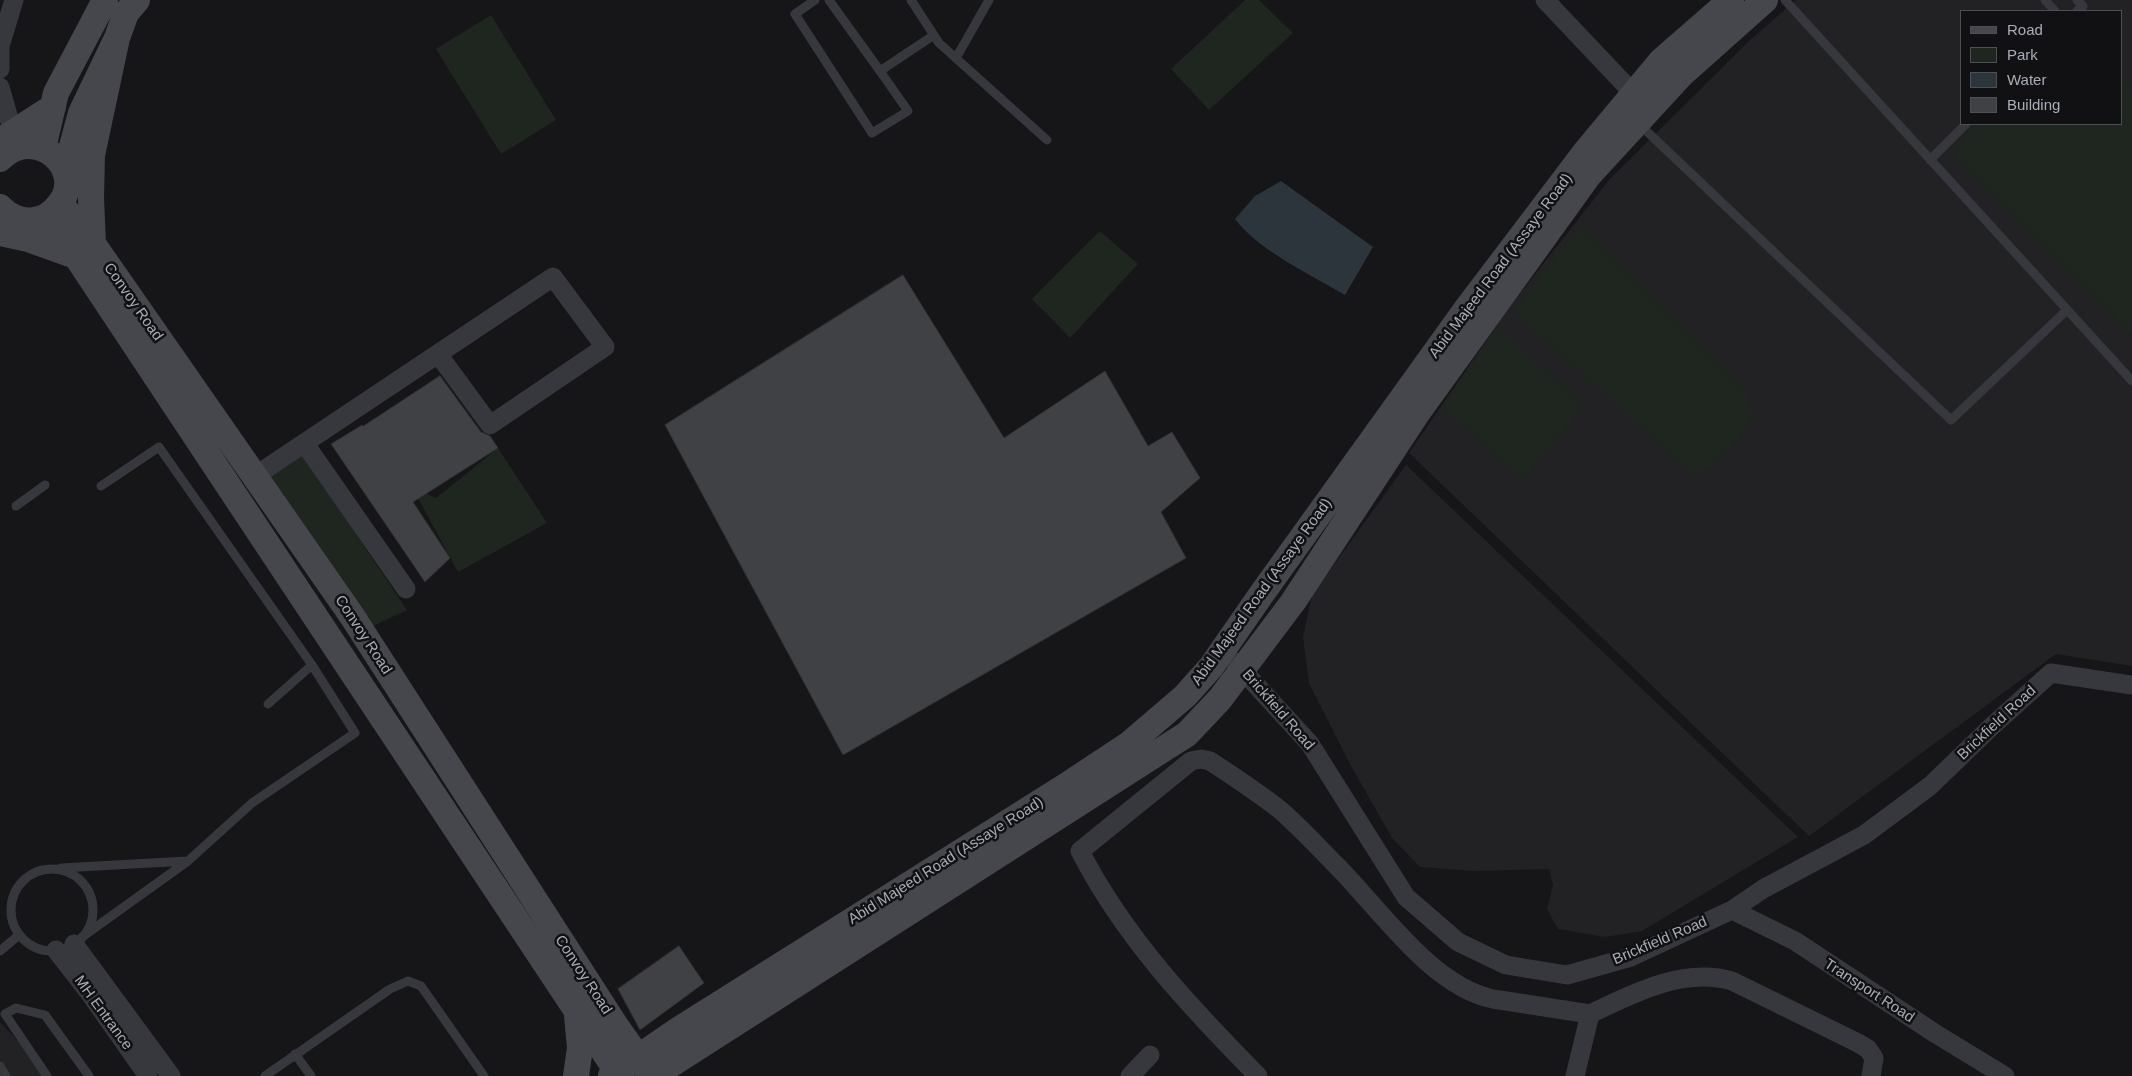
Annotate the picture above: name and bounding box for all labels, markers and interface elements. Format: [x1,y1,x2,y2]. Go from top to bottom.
legend [1960,10,2122,125]
text: Road [2007,21,2043,38]
text: Park [2007,46,2038,63]
text: Water [2007,71,2046,88]
text: Building [2007,96,2060,113]
street label: Abid Majeed Road (Assaye Road) [1426,170,1576,362]
street label: Convoy Road [100,260,166,344]
street label: Abid Majeed Road (Assaye Road) [1188,495,1336,689]
street label: Convoy Road [331,592,395,678]
street label: Brickfield Road [1238,666,1318,754]
street label: Brickfield Road [1954,682,2040,764]
street label: Abid Majeed Road (Assaye Road) [845,793,1047,929]
street label: Brickfield Road [1610,913,1710,969]
street label: Convoy Road [551,932,615,1018]
street label: Transport Road [1821,955,1917,1027]
street label: MH Entrance [70,972,136,1054]

